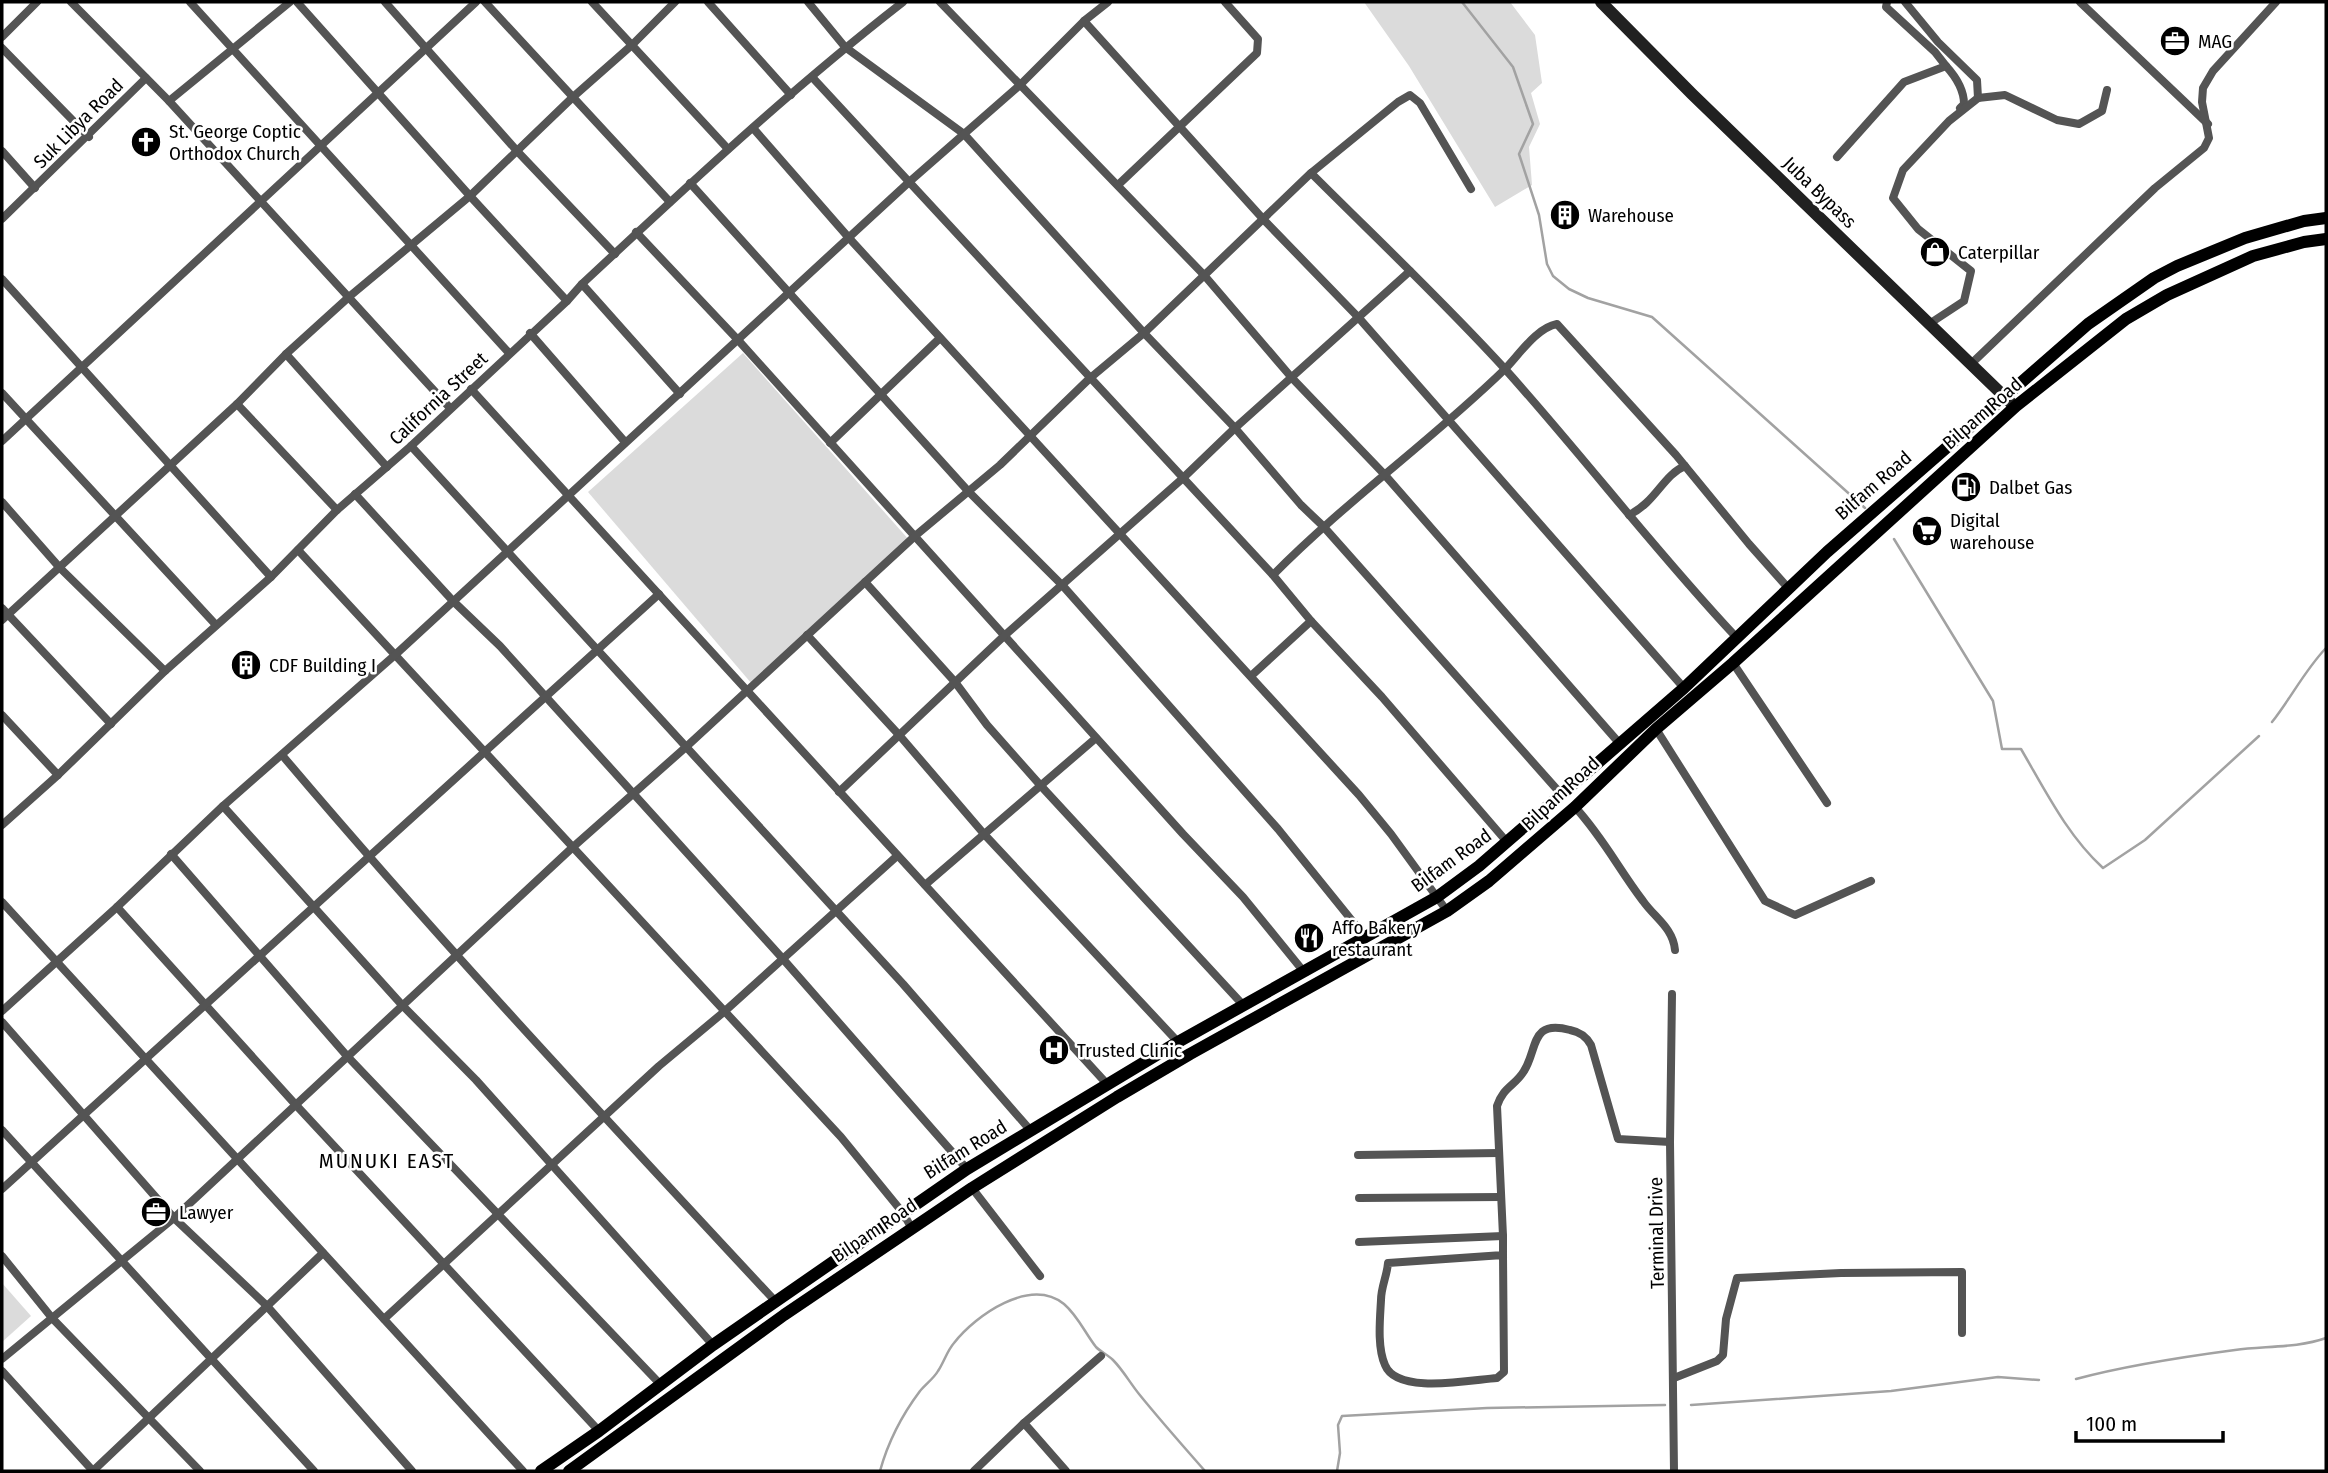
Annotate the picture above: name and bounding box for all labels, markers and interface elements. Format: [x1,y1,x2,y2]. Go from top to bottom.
office icon: MAG [2158,24,2192,58]
place label: MAG [2198,30,2232,53]
street label: Suk Libya Road [29,74,128,173]
place label: St. George Coptic Orthodox Church [169,120,301,165]
church icon: St. George Coptic Orthodox Church [129,125,163,159]
street label: Juba Bypass [1778,152,1861,233]
building icon: Warehouse [1548,198,1582,232]
place label: Warehouse [1588,204,1674,227]
shop icon: Caterpillar [1918,235,1952,269]
place label: Caterpillar [1958,241,2040,264]
street label: California Street [384,346,493,450]
street label: Bilpam Road [1938,373,2027,454]
street label: Bilfam Road [1831,446,1916,525]
fuel station icon: Dalbet Gas [1949,470,1983,504]
place label: Dalbet Gas [1989,476,2072,499]
place label: Digital warehouse [1950,509,2034,554]
supermarket icon: Digital warehouse [1910,514,1944,548]
building icon: CDF Building I [229,648,263,682]
place label: CDF Building I [269,654,376,677]
street label: Bilpam Road [1517,752,1604,835]
street label: Bilfam Road [1407,824,1496,897]
place label: Affo Bakery restaurant [1332,916,1421,961]
restaurant icon: Affo Bakery restaurant [1292,921,1326,955]
hospital icon: Trusted Clinic [1037,1033,1071,1067]
place label: Trusted Clinic [1077,1039,1182,1062]
street label: Bilfam Road [920,1115,1011,1184]
district label: MUNUKI EAST [319,1148,455,1174]
street label: Terminal Drive [1644,1177,1669,1289]
street label: Bilpam Road [827,1194,921,1267]
office icon: Lawyer [139,1195,173,1229]
place label: Lawyer [179,1201,234,1224]
scale bar [2076,1400,2223,1444]
text: 100 m [2086,1411,2137,1437]

